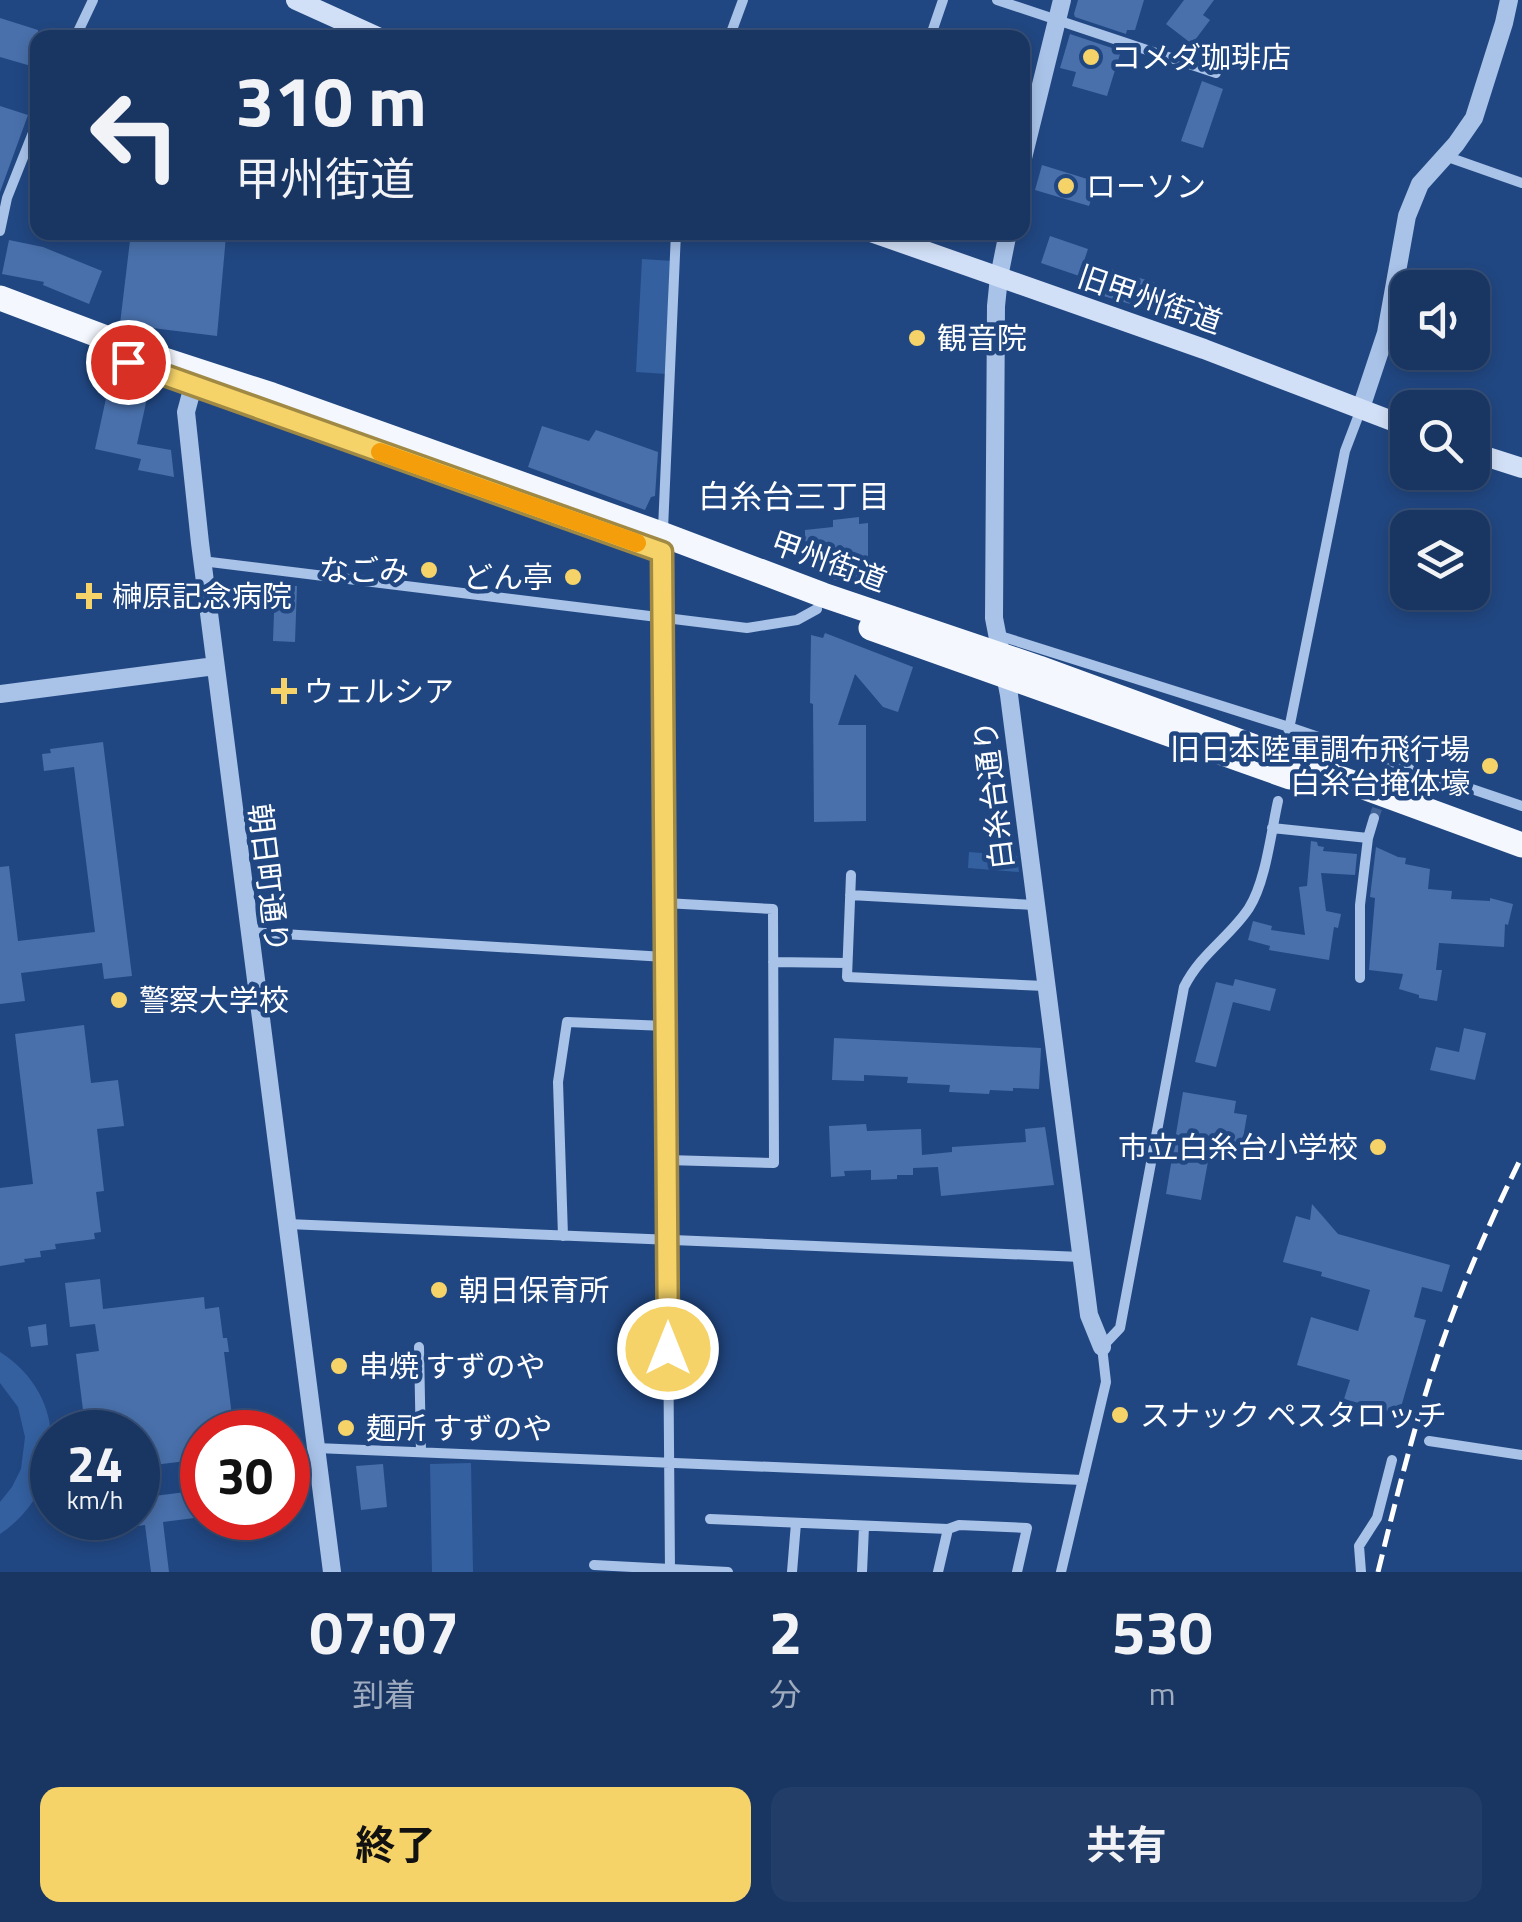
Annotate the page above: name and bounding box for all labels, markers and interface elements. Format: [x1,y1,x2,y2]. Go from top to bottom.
place label: コメダ珈琲店 [1111,34,1291,80]
marker: コメダ珈琲店 [1080,46,1102,68]
text: 310 m [235,47,427,153]
icon: left [70,70,200,200]
text: 甲州街道 [235,144,415,212]
place label: ローソン [1086,163,1206,209]
marker: ローソン [1055,175,1077,197]
street label: 旧甲州街道 [1072,253,1228,345]
map controls [1390,270,1490,610]
button: sound [1390,270,1490,370]
place label: 観音院 [937,315,1027,361]
pin [86,320,171,405]
marker: 観音院 [906,327,928,349]
icon: arrive [101,335,156,390]
button: search [1390,390,1490,490]
district label: 白糸台三丁目 [698,472,890,520]
button: layers [1390,510,1490,610]
street label: 甲州街道 [765,519,893,603]
place label: なごみ [319,547,409,593]
place label: どん亭 [463,554,553,600]
marker: なごみ [418,559,440,581]
marker: どん亭 [562,566,584,588]
place label: 榊原記念病院 [112,573,292,619]
marker: 榊原記念病院 [76,583,102,609]
place label: ウェルシア [304,668,454,714]
marker: ウェルシア [273,680,295,702]
street label: 白糸台通り [961,718,1025,872]
place label: 旧日本陸軍調布飛行場 白糸台掩体壕 [1170,726,1470,806]
marker: 旧日本陸軍調布飛行場 白糸台掩体壕 [1479,755,1501,777]
street label: 朝日町通り [237,801,301,955]
place label: 警察大学校 [139,977,289,1023]
marker: 警察大学校 [108,989,130,1011]
place label: 市立白糸台小学校 [1118,1124,1358,1170]
marker: 市立白糸台小学校 [1367,1136,1389,1158]
place label: 朝日保育所 [459,1267,609,1313]
marker: 朝日保育所 [428,1279,450,1301]
position arrow [616,1297,720,1401]
place label: 串焼 すずのや [359,1343,546,1389]
marker: 串焼 すずのや [328,1355,350,1377]
place label: スナック ペスタロッチ [1140,1392,1447,1438]
marker: スナック ペスタロッチ [1109,1404,1131,1426]
place label: 麺所 すずのや [366,1405,553,1451]
speed limit sign: 30 [180,1410,310,1540]
marker: 麺所 すずのや [335,1417,357,1439]
text: 24 [67,1425,123,1501]
text: km/h [67,1481,123,1519]
text: 07:07 [309,1586,459,1677]
text: 2 [769,1586,802,1677]
text: 530 [1112,1586,1213,1677]
text: m [1149,1669,1176,1717]
text: 到着 [352,1670,416,1718]
text: 分 [769,1670,801,1718]
button: 終了 [40,1787,751,1902]
button: 共有 [771,1787,1482,1902]

